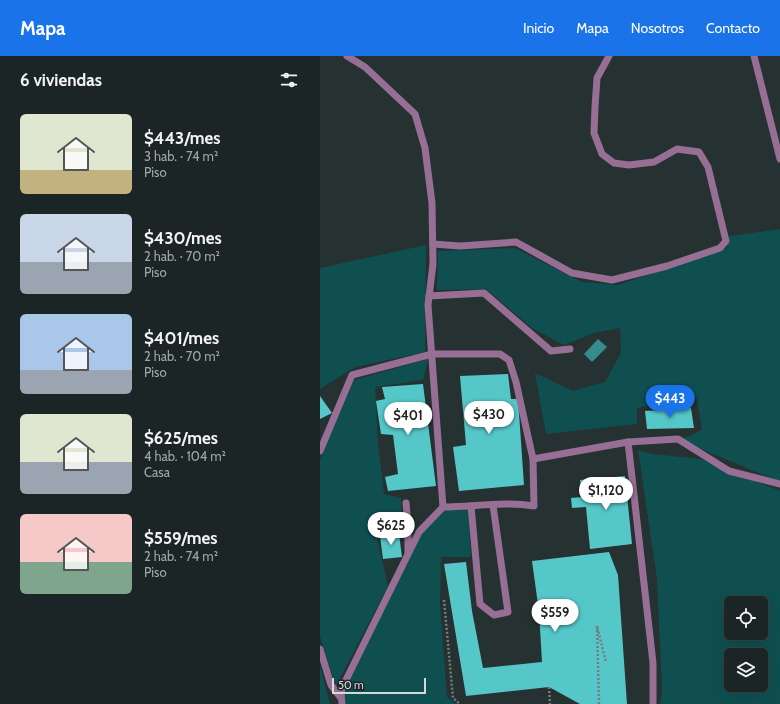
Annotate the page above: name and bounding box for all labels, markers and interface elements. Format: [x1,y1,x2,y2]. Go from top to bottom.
text: Mapa [20,17,66,40]
text: Inicio [523,19,554,37]
text: Mapa [576,19,609,37]
text: Nosotros [631,19,684,37]
text: Contacto [706,19,760,37]
icon: filters [278,69,300,91]
text: 6 viviendas [20,70,102,90]
text: $443/mes [144,128,221,148]
icon: home [52,130,100,178]
text: 3 hab. · 74 m² [144,148,218,164]
text: Piso [144,164,167,180]
text: $430/mes [144,228,222,248]
icon: home [52,230,100,278]
text: 2 hab. · 70 m² [144,248,220,264]
text: Piso [144,264,167,280]
text: $401/mes [144,328,219,348]
icon: home [52,330,100,378]
text: 2 hab. · 70 m² [144,348,220,364]
text: Piso [144,364,167,380]
pin: $443 [646,385,694,419]
text: $443 [655,390,685,406]
pin: $430 [465,401,513,435]
pin: $401 [384,402,432,436]
text: $430 [473,406,505,422]
text: $401 [393,407,423,423]
text: $625/mes [144,428,218,448]
icon: home [52,430,100,478]
text: 4 hab. · 104 m² [144,448,226,464]
text: Casa [144,464,170,480]
pin: $1,120 [573,477,639,511]
text: $1,120 [588,482,624,498]
pin: $625 [367,512,415,546]
text: $625 [377,517,405,533]
text: $559/mes [144,528,218,548]
icon: home [52,530,100,578]
text: 2 hab. · 74 m² [144,548,218,564]
text: Piso [144,564,167,580]
map controls [724,596,768,692]
button: locate [724,596,768,640]
pin: $559 [531,599,579,633]
text: $559 [541,604,569,620]
button: layers [724,648,768,692]
scale bar [332,676,426,695]
text: 50 m [338,678,364,692]

